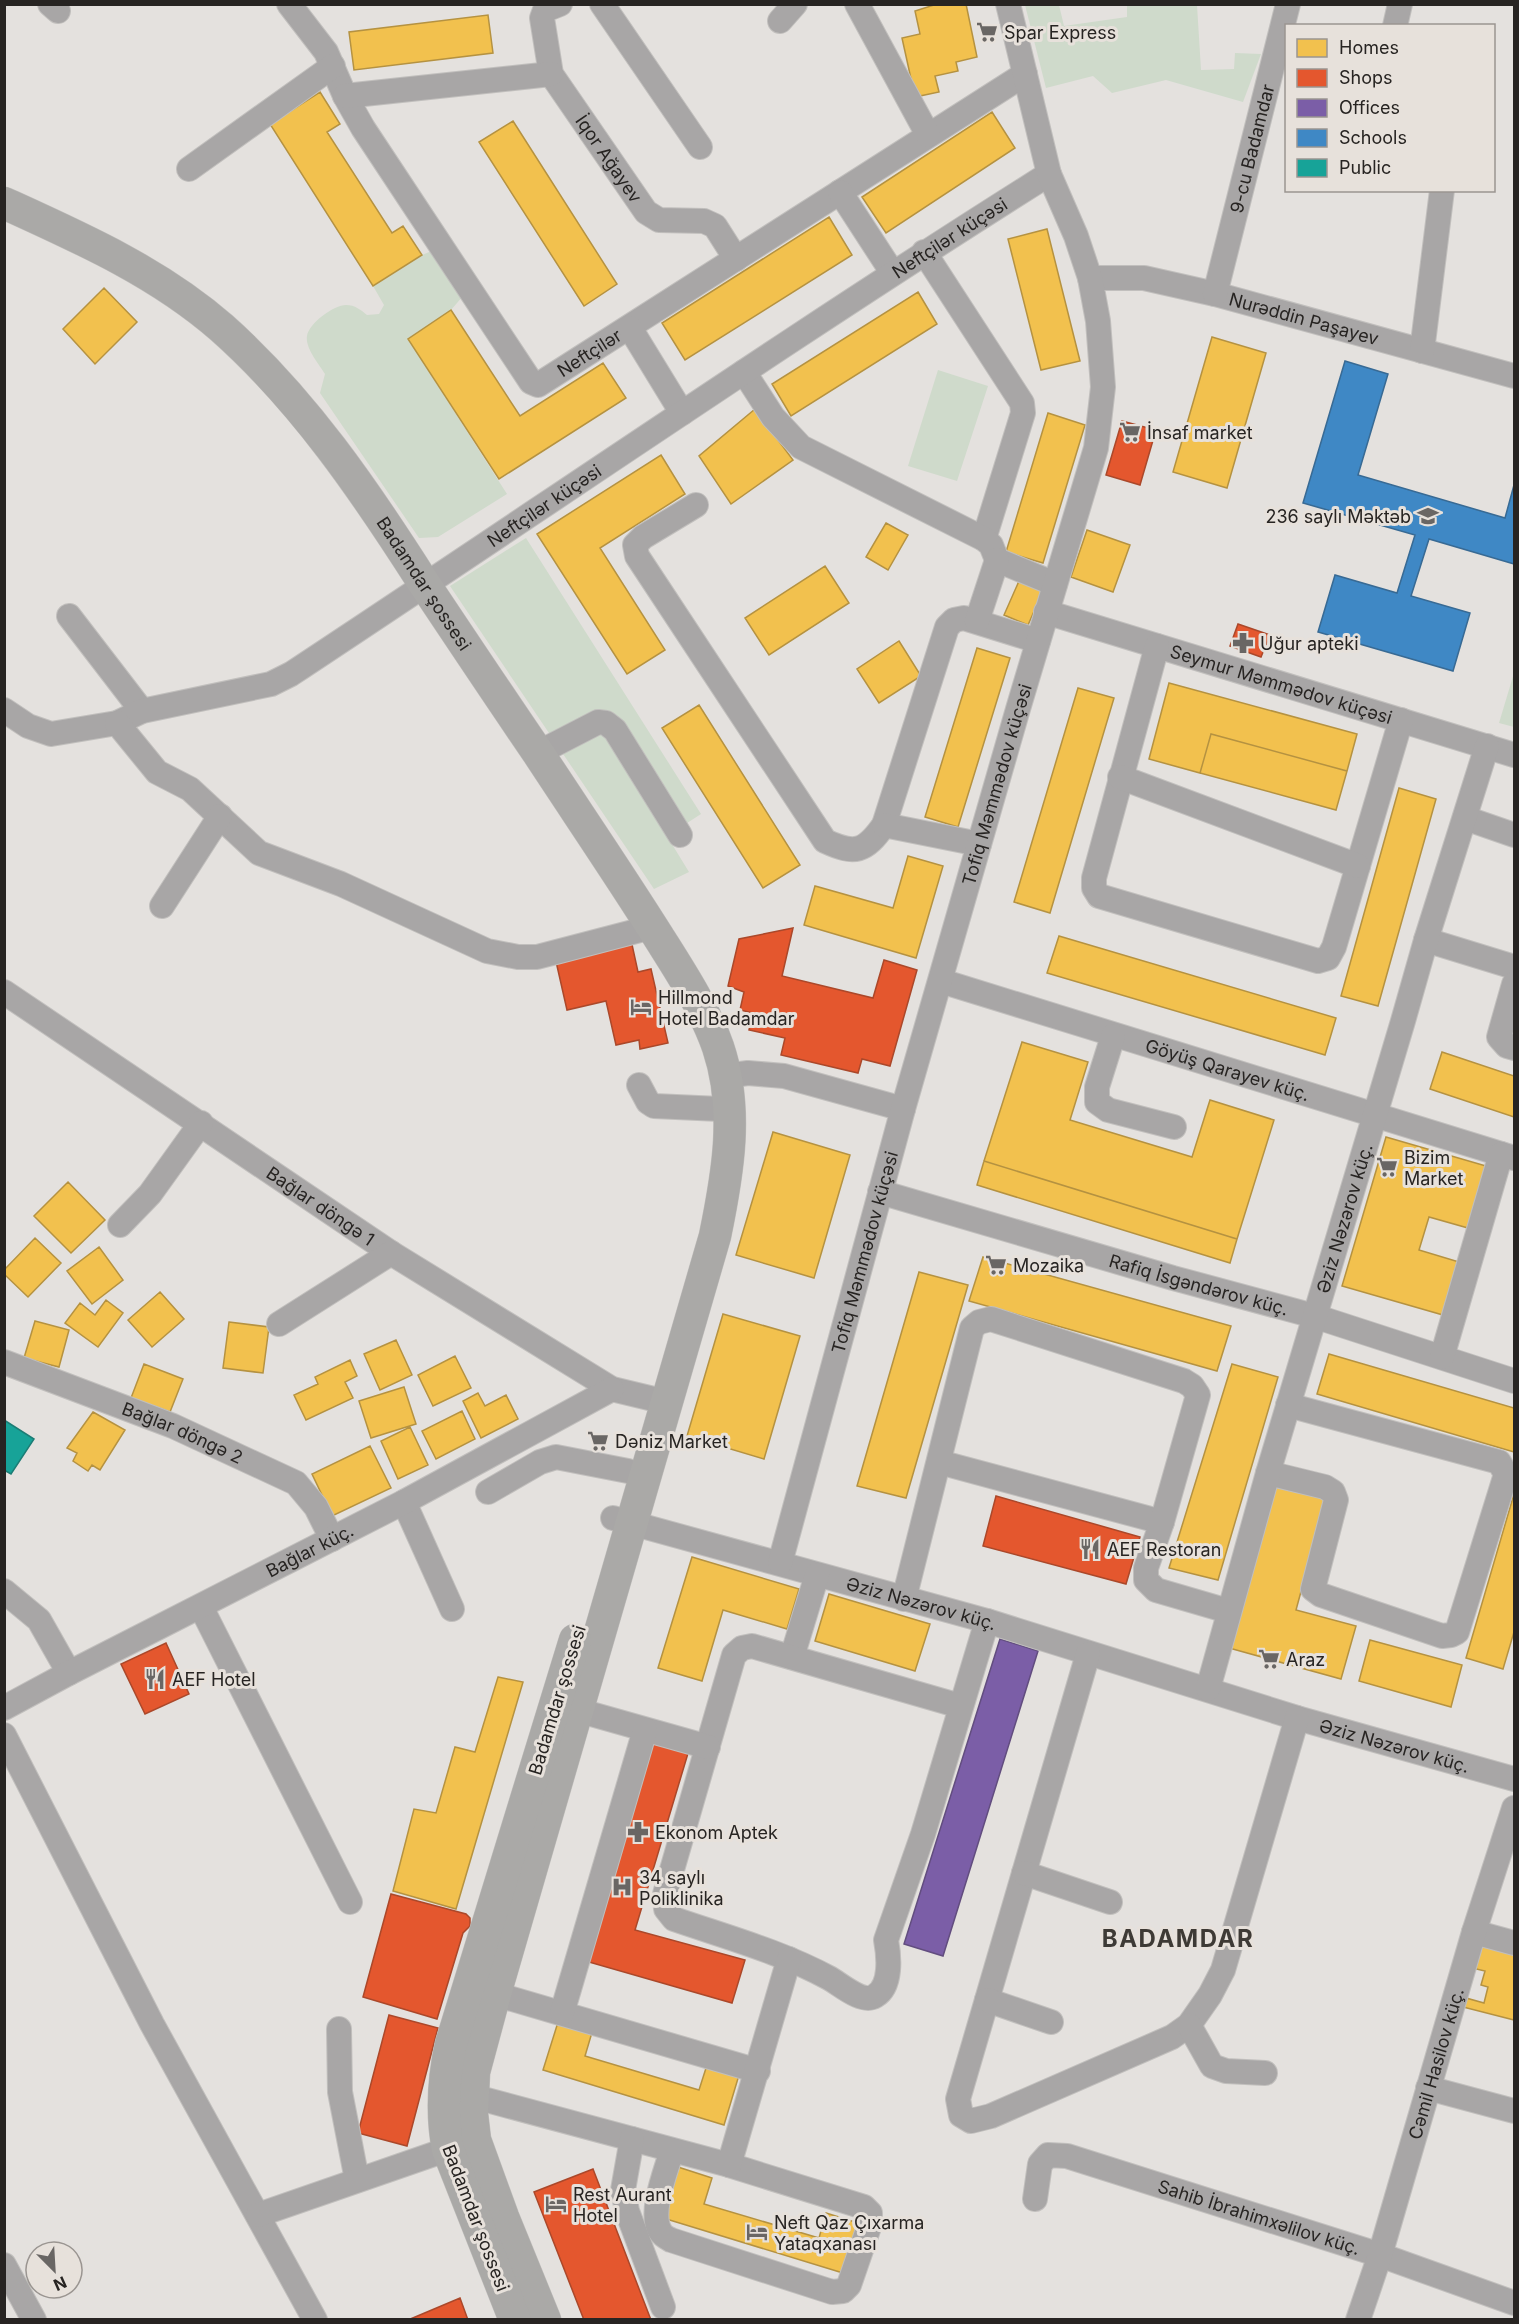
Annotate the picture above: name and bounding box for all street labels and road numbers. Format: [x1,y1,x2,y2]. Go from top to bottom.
street label: 9-cu Badamdar [1225,82,1278,215]
street label: İqor Ağayev [572,110,647,206]
street label: Neftçilər küçəsi [888,193,1011,282]
street label: Nurəddin Paşayev [1227,288,1381,349]
street label: Neftçilər [553,324,625,381]
street label: Neftçilər küçəsi [483,460,605,551]
street label: Badamdar şossesi [373,513,476,654]
street label: Seymur Məmmədov küçəsi [1168,640,1395,728]
street label: Tofiq Məmmədov küçəsi [957,681,1035,888]
street label: Göyüş Qarayev küç. [1143,1034,1312,1105]
street label: Əziz Nəzərov küç. [1312,1141,1376,1296]
street label: Tofiq Məmmədov küçəsi [827,1149,902,1356]
street label: Bağlar döngə 1 [263,1162,379,1249]
street label: Rafiq İsgəndərov küç. [1107,1249,1291,1319]
street label: Bağlar döngə 2 [119,1397,246,1467]
street label: Bağlar küç. [262,1519,357,1581]
street label: Əziz Nəzərov küç. [844,1572,999,1634]
street label: Badamdar şossesi [524,1623,590,1777]
street label: Əziz Nəzərov küç. [1317,1714,1472,1776]
street label: Cəmil Hasilov küç. [1404,1985,1468,2142]
street label: Badamdar şossesi [438,2142,514,2294]
street label: Sahib İbrahimxəlilov küç. [1155,2175,1363,2259]

